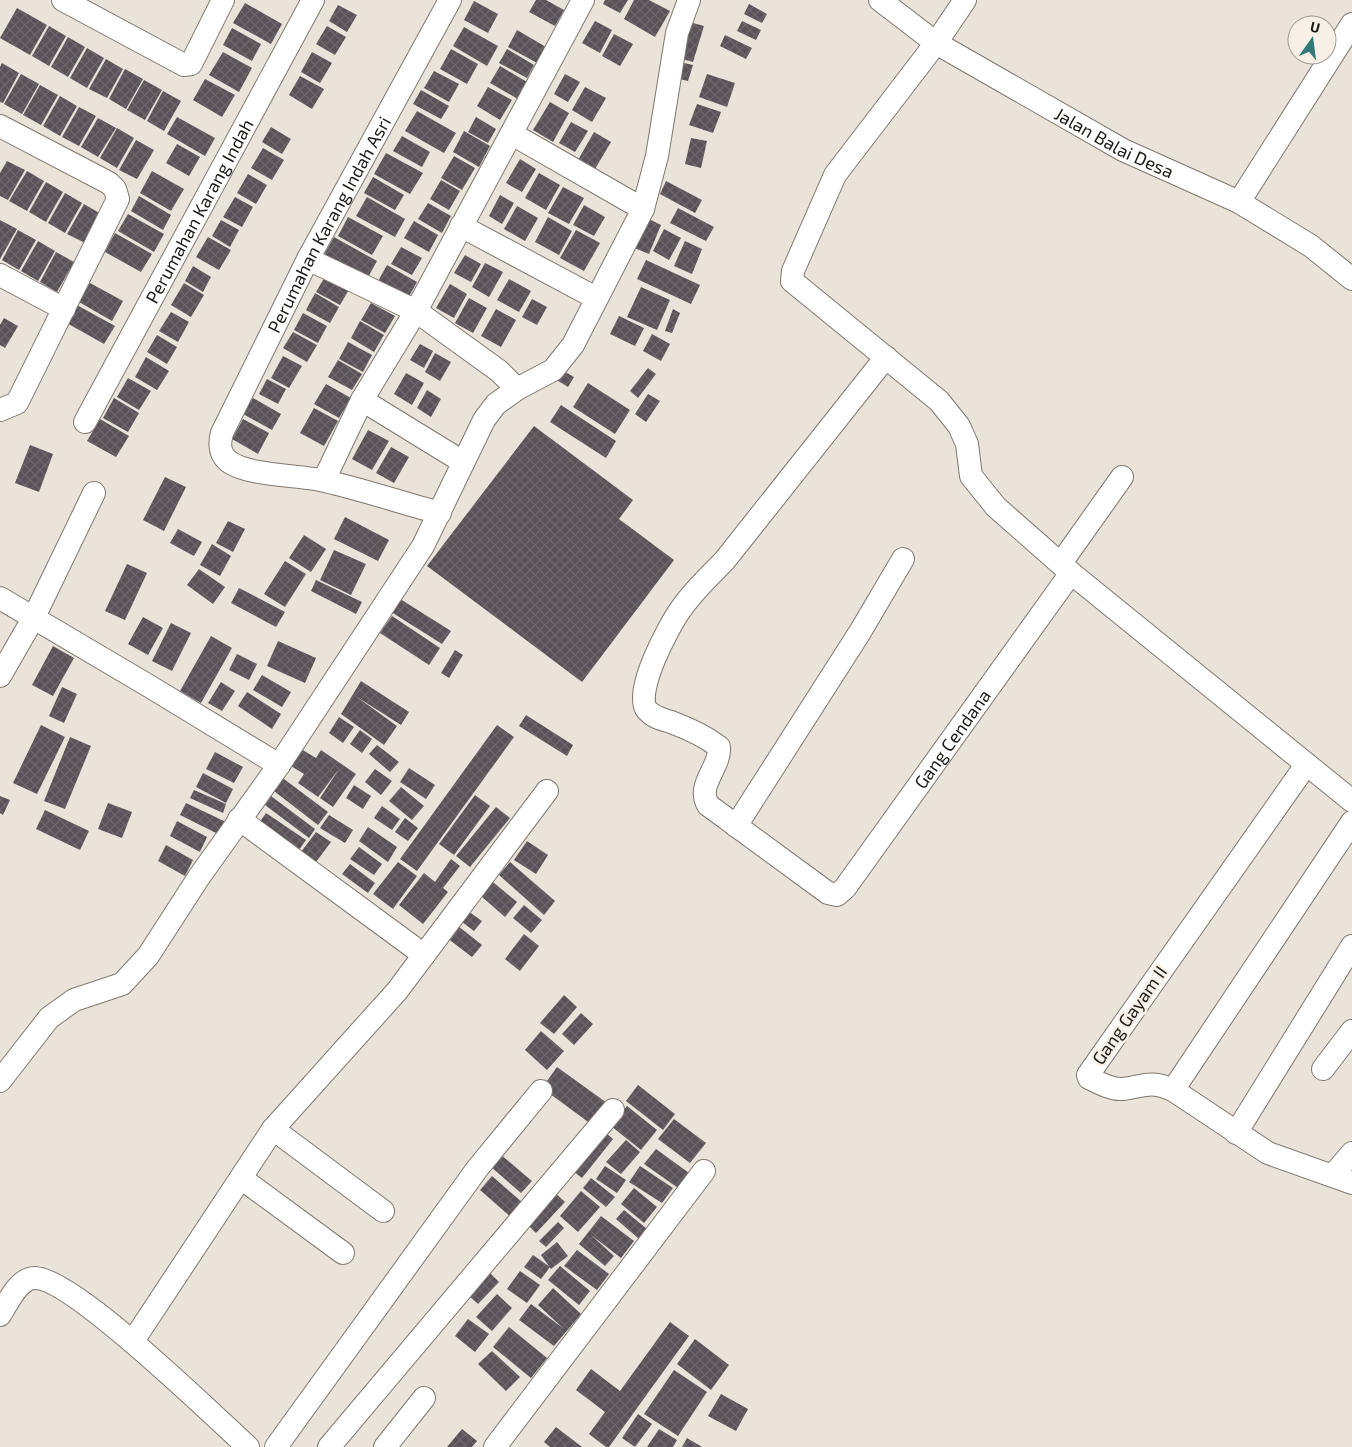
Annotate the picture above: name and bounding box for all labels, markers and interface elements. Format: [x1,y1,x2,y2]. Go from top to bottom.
north arrow [1287,15,1337,65]
text: U [1309,17,1322,36]
street label: Jalan Balai Desa [1051,102,1177,182]
street label: Perumahan Karang Indah Asri [262,112,395,336]
street label: Perumahan Karang Indah [140,115,258,307]
street label: Gang Cendana [909,685,995,793]
street label: Gang Gayam II [1087,961,1171,1069]

